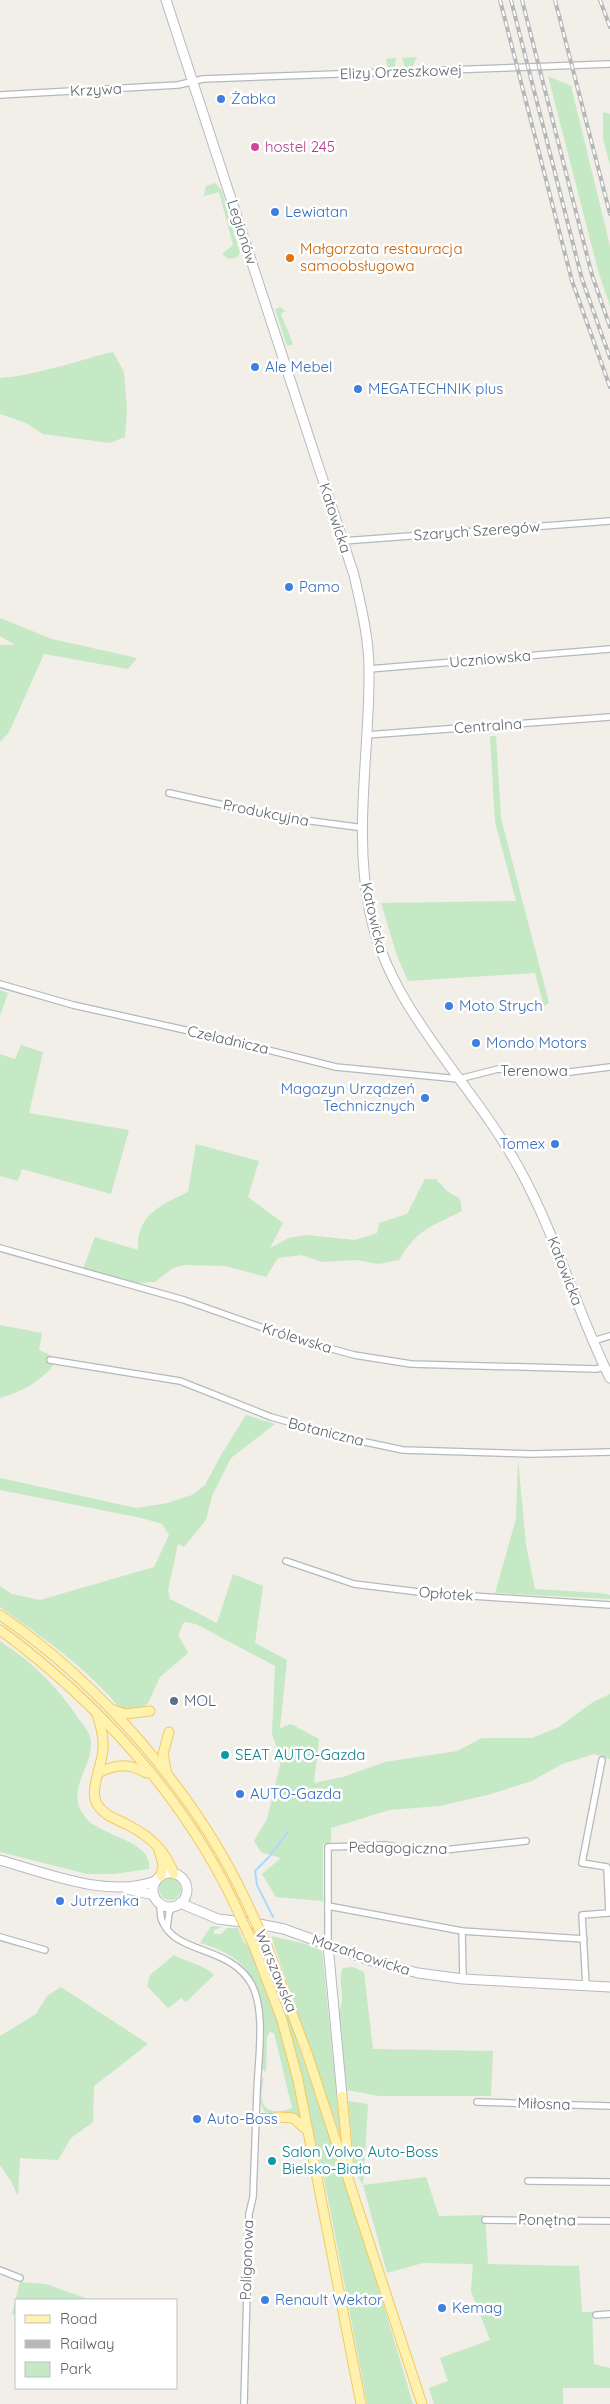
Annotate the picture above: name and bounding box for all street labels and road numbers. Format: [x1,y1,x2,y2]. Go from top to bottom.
street label: Elizy Orzeszkowej [339,60,463,83]
street label: Krzywa [70,79,122,100]
street label: Legionów [223,197,262,267]
street label: Katowicka [315,480,356,555]
street label: Szarych Szeregów [413,517,541,544]
street label: Uczniowska [448,645,532,672]
street label: Centralna [453,714,523,737]
street label: Produkcyjna [222,795,311,830]
street label: Katowicka [357,880,392,955]
street label: Czeladnicza [186,1021,271,1058]
street label: Terenowa [500,1061,568,1080]
street label: Katowicka [544,1234,587,1308]
street label: Królewska [260,1318,334,1357]
street label: Botaniczna [286,1413,366,1450]
street label: Opłotek [418,1582,474,1605]
street label: Pedagogiczna [348,1837,448,1858]
street label: Warszawska [251,1927,302,2015]
street label: Mazańcowicka [309,1930,413,1979]
street label: Miłosna [517,2093,571,2114]
street label: Ponętna [518,2209,576,2230]
street label: Poligonowa [236,2219,257,2301]

